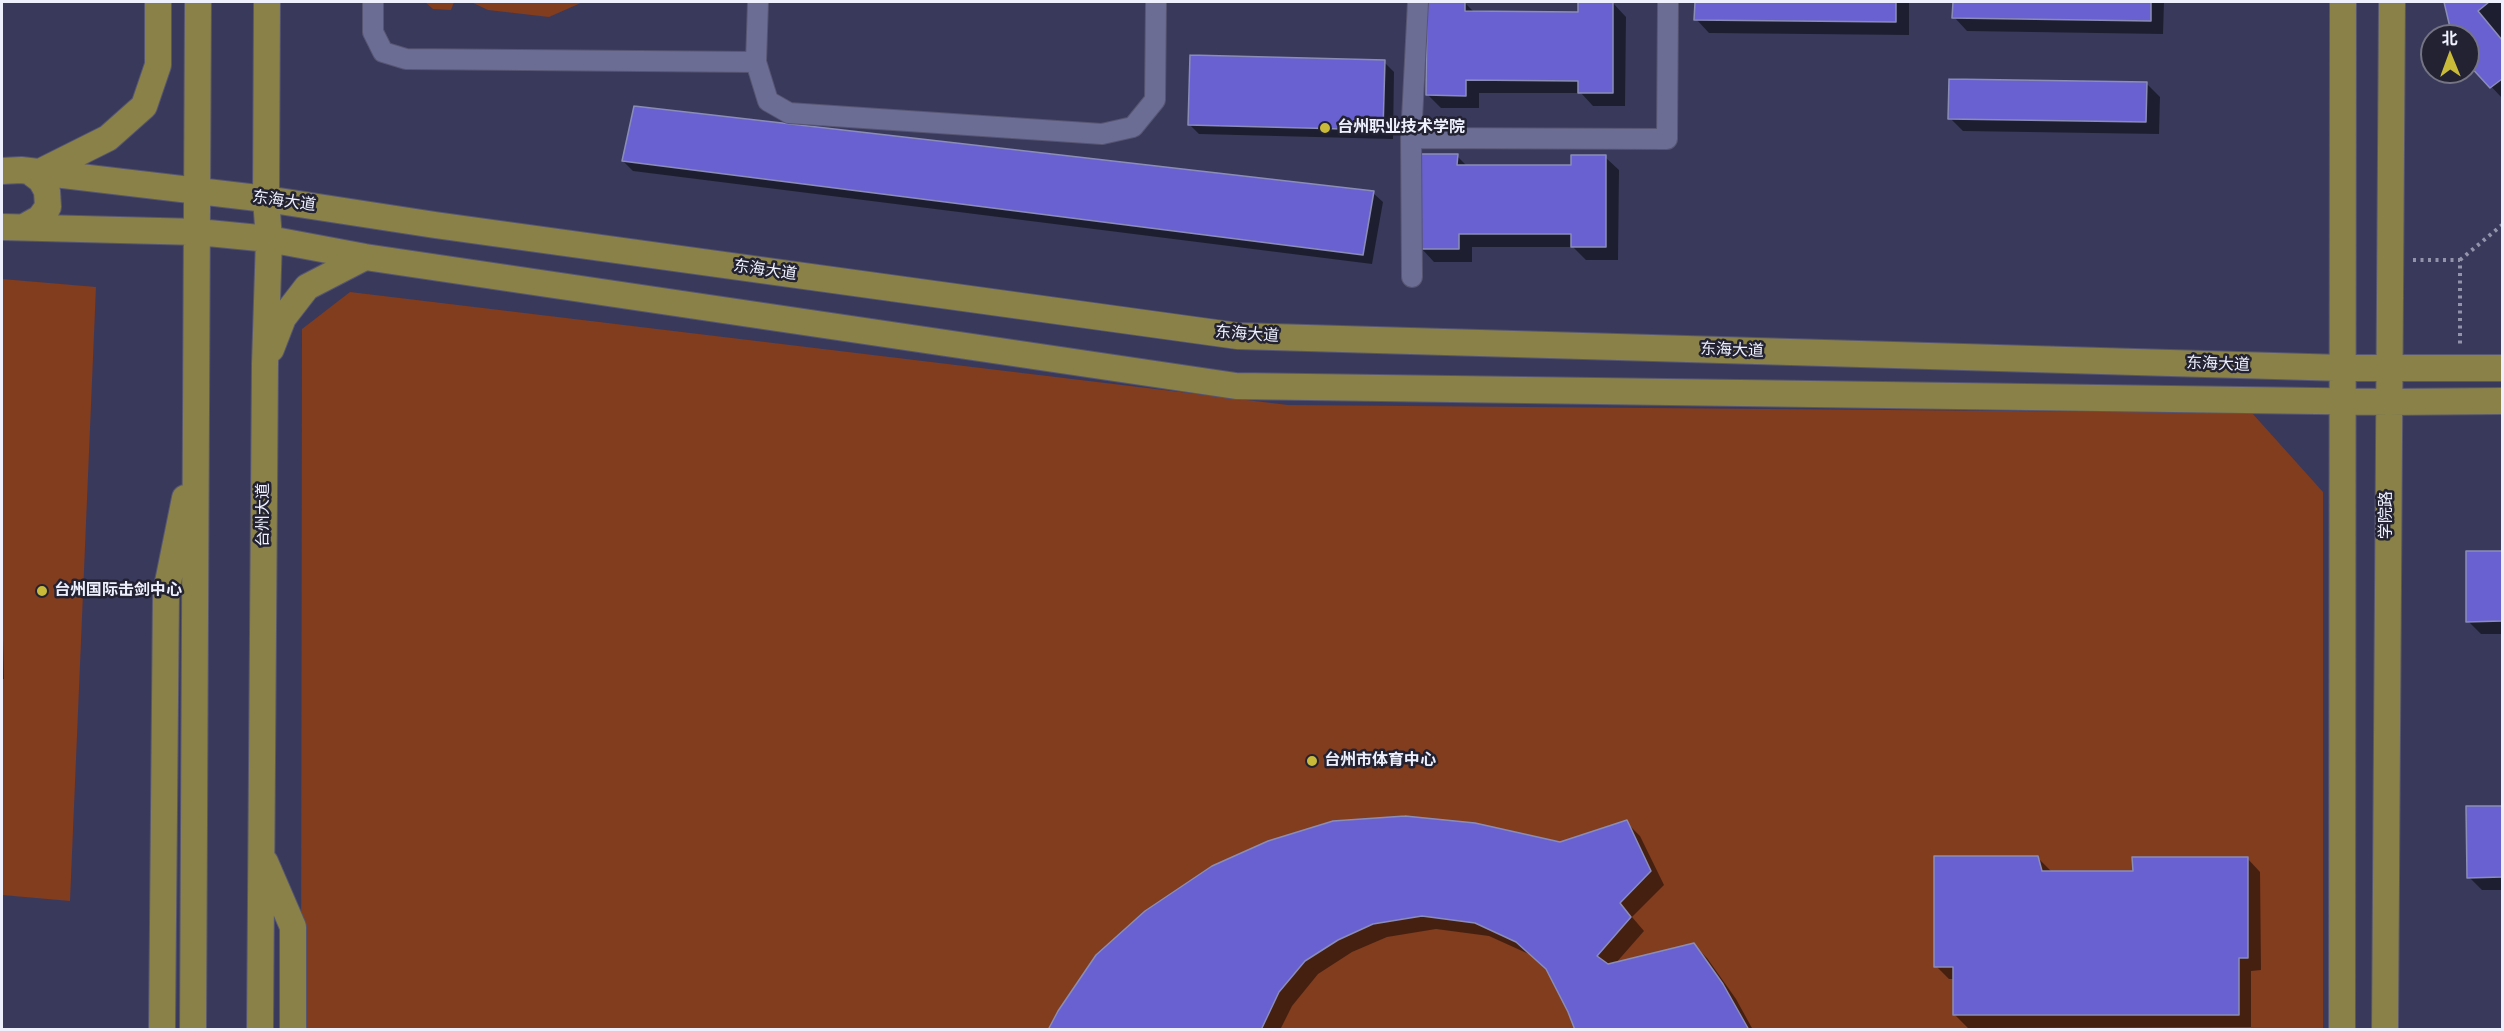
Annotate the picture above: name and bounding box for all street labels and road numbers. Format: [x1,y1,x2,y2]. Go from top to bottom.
street label: 东海大道 [251,188,317,216]
street label: 东海大道 [732,257,798,285]
street label: 东海大道 [1214,323,1280,347]
street label: 东海大道 [1700,340,1764,362]
street label: 东海大道 [2186,354,2250,376]
street label: 台州大道 [254,483,274,547]
street label: 学院路 [2377,491,2397,539]

